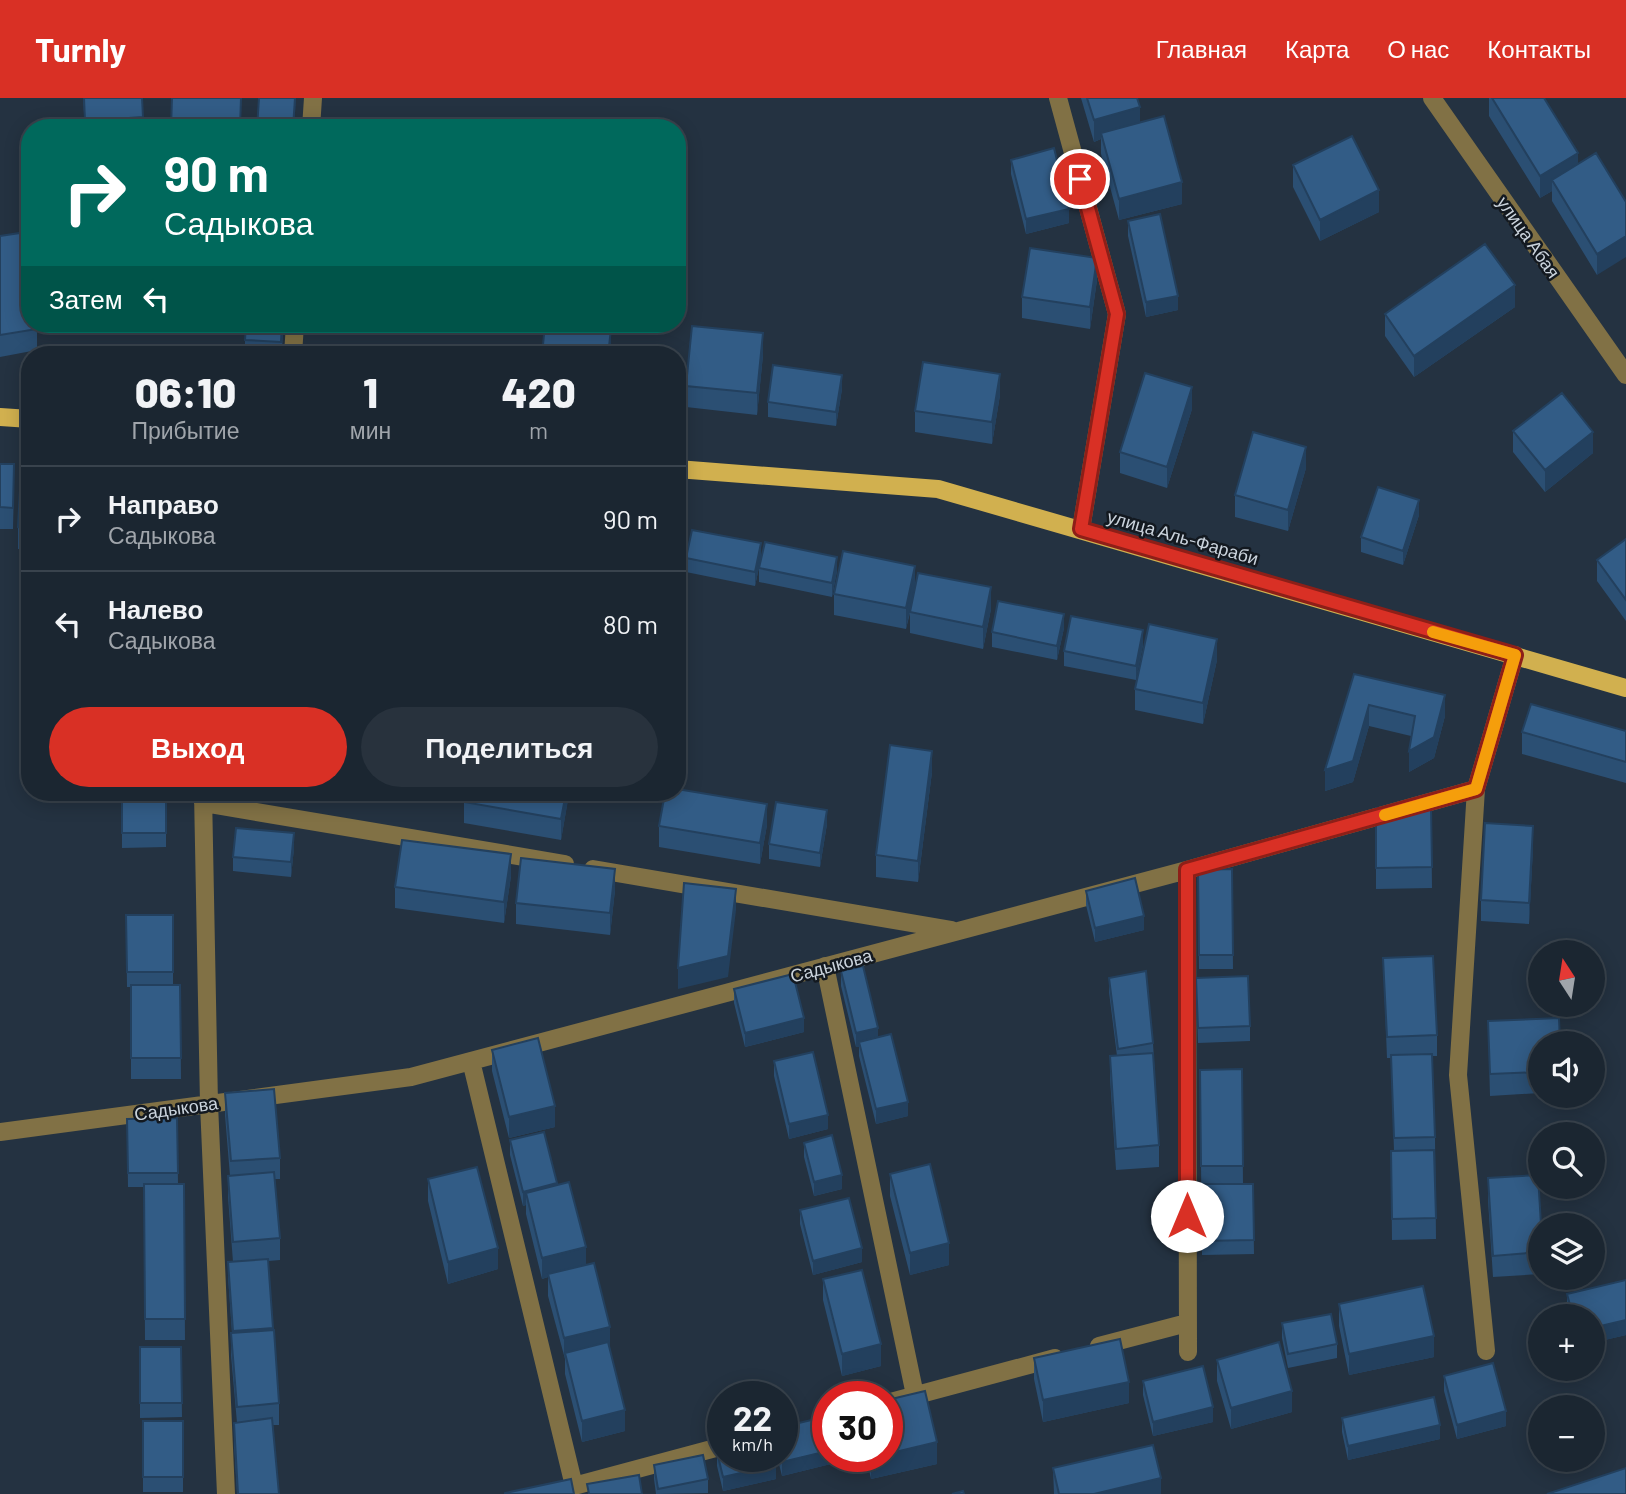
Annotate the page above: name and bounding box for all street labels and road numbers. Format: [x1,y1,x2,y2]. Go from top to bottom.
street label: улица Абая [1493,192,1565,282]
street label: улица Аль-Фараби [1105,505,1261,569]
street label: Садыкова [788,943,875,987]
street label: Садыкова [133,1091,220,1125]

